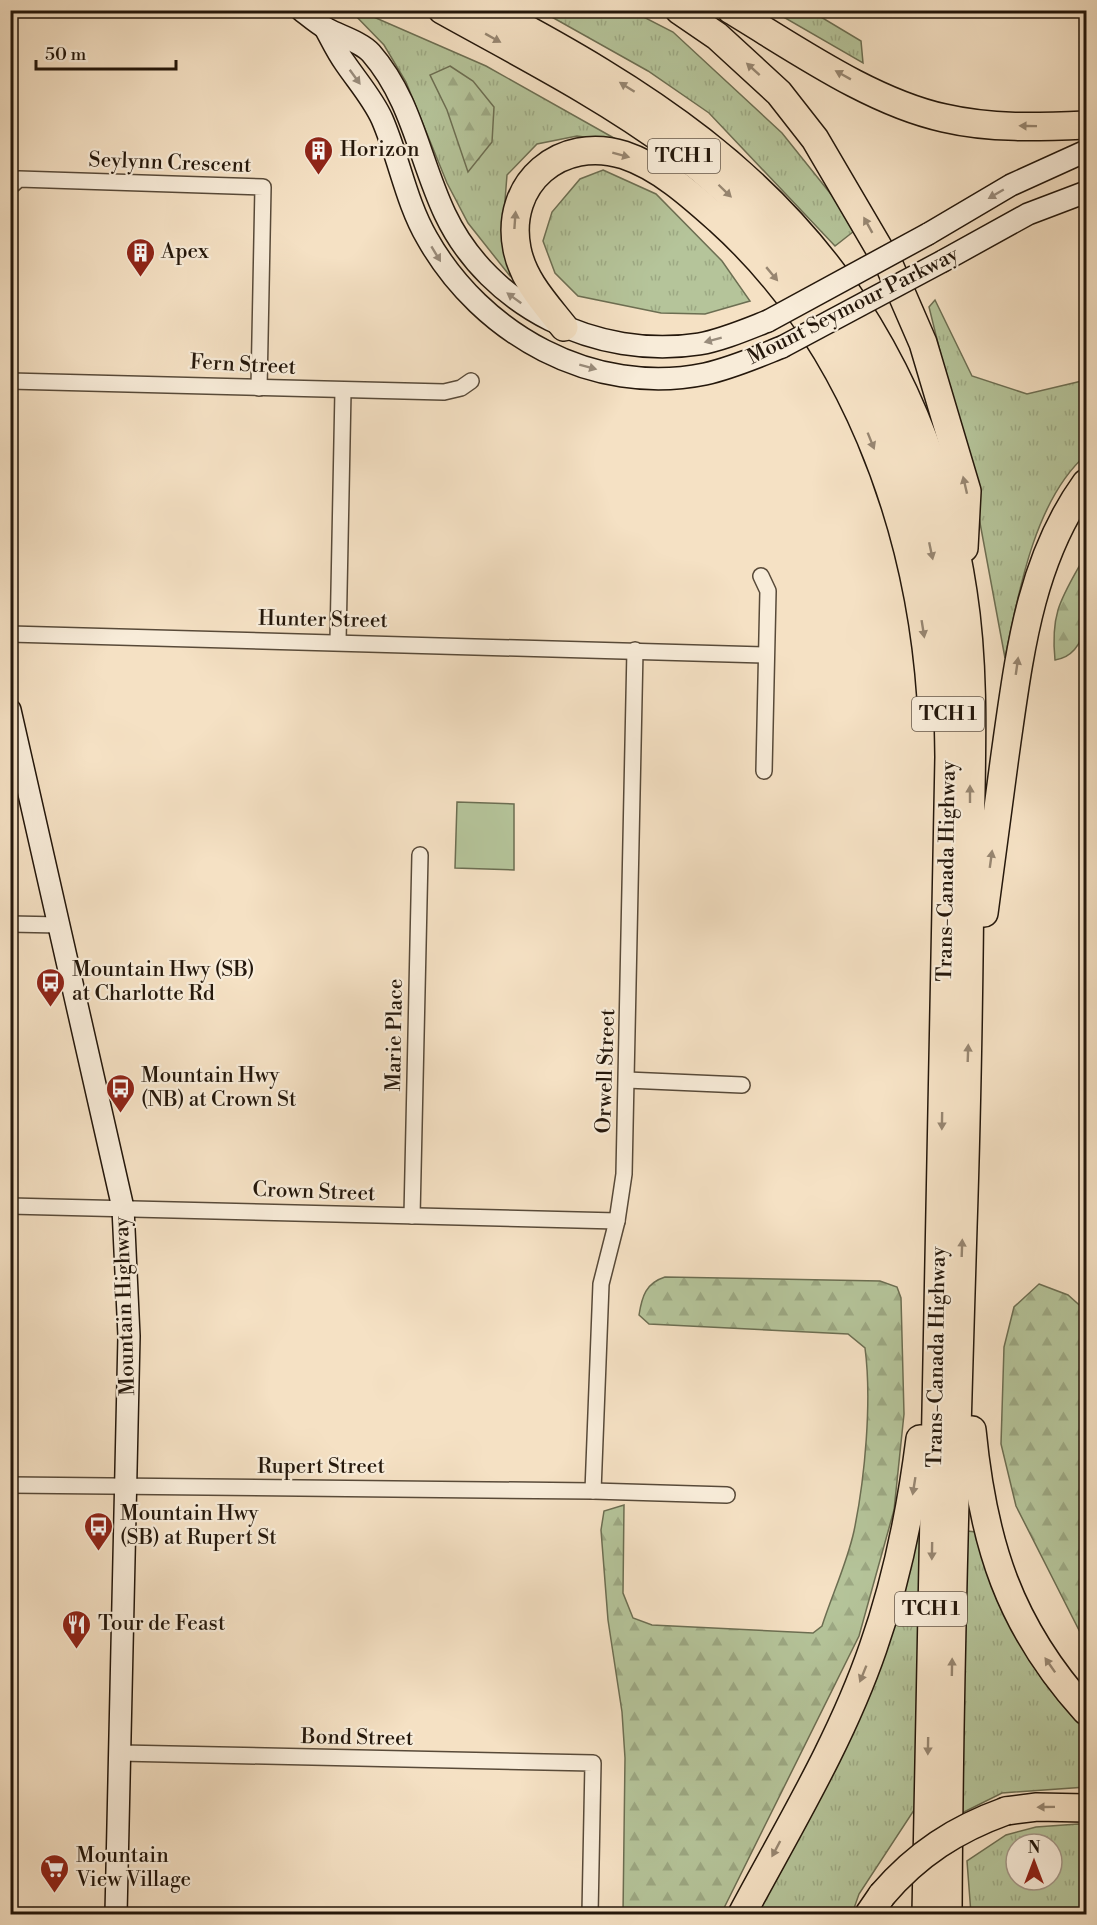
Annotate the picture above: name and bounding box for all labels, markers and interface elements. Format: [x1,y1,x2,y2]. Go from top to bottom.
scale bar [36,33,176,71]
one-way arrow [485,33,502,43]
text: 50 m [45,43,87,66]
one-way arrow [745,62,760,76]
one-way arrow [349,69,361,85]
one-way arrow [834,70,851,80]
one-way arrow [619,82,635,93]
one-way arrow [1019,121,1038,131]
building icon: Horizon [303,134,335,176]
place label: Horizon [340,137,420,163]
road number: TCH 1 [648,139,720,173]
street label: Seylynn Crescent [88,147,252,179]
one-way arrow [612,151,630,160]
one-way arrow [718,184,732,198]
one-way arrow [988,189,1004,200]
one-way arrow [510,210,520,229]
one-way arrow [862,217,873,233]
building icon: Apex [124,236,156,278]
place label: Apex [160,239,209,265]
street label: Mount Seymour Parkway [743,241,964,371]
one-way arrow [430,246,441,262]
one-way arrow [765,266,778,282]
one-way arrow [506,292,522,304]
one-way arrow [703,336,721,345]
street label: Fern Street [189,349,297,381]
one-way arrow [579,363,597,373]
one-way arrow [867,432,876,450]
one-way arrow [959,476,969,495]
one-way arrow [927,542,937,560]
street label: Hunter Street [258,606,389,634]
one-way arrow [918,619,927,638]
one-way arrow [1013,656,1022,675]
road number: TCH 1 [912,697,984,731]
street label: Trans-Canada Highway [932,759,962,982]
one-way arrow [965,785,975,804]
one-way arrow [987,849,996,868]
place label: Mountain Hwy (SB) at Charlotte Rd [72,957,255,1007]
bus stop icon: Mountain Hwy (SB) at Charlotte Rd [35,966,67,1008]
street label: Marie Place [381,978,409,1092]
street label: Orwell Street [591,1007,621,1134]
one-way arrow [964,1044,973,1063]
place label: Mountain Hwy (NB) at Crown St [141,1063,297,1113]
bus stop icon: Mountain Hwy (NB) at Crown St [104,1072,136,1114]
one-way arrow [937,1112,947,1131]
street label: Crown Street [252,1177,376,1207]
street label: Mountain Highway [109,1215,141,1396]
one-way arrow [958,1239,967,1258]
street label: Trans-Canada Highway [922,1245,952,1468]
street label: Rupert Street [257,1454,385,1480]
one-way arrow [909,1477,918,1496]
place label: Mountain Hwy (SB) at Rupert St [120,1501,277,1551]
bus stop icon: Mountain Hwy (SB) at Rupert St [83,1510,115,1552]
one-way arrow [928,1542,937,1561]
road number: TCH 1 [895,1592,967,1626]
restaurant icon: Tour de Feast [61,1608,93,1650]
place label: Tour de Feast [98,1611,226,1637]
one-way arrow [947,1658,957,1677]
one-way arrow [1044,1658,1056,1674]
one-way arrow [858,1665,867,1683]
street label: Bond Street [300,1724,414,1752]
one-way arrow [923,1736,933,1755]
one-way arrow [1037,1802,1056,1812]
north arrow [1004,1832,1064,1892]
text: N [1028,1838,1041,1858]
one-way arrow [772,1840,782,1858]
place label: Mountain View Village [75,1843,191,1893]
supermarket icon: Mountain View Village [39,1852,71,1894]

